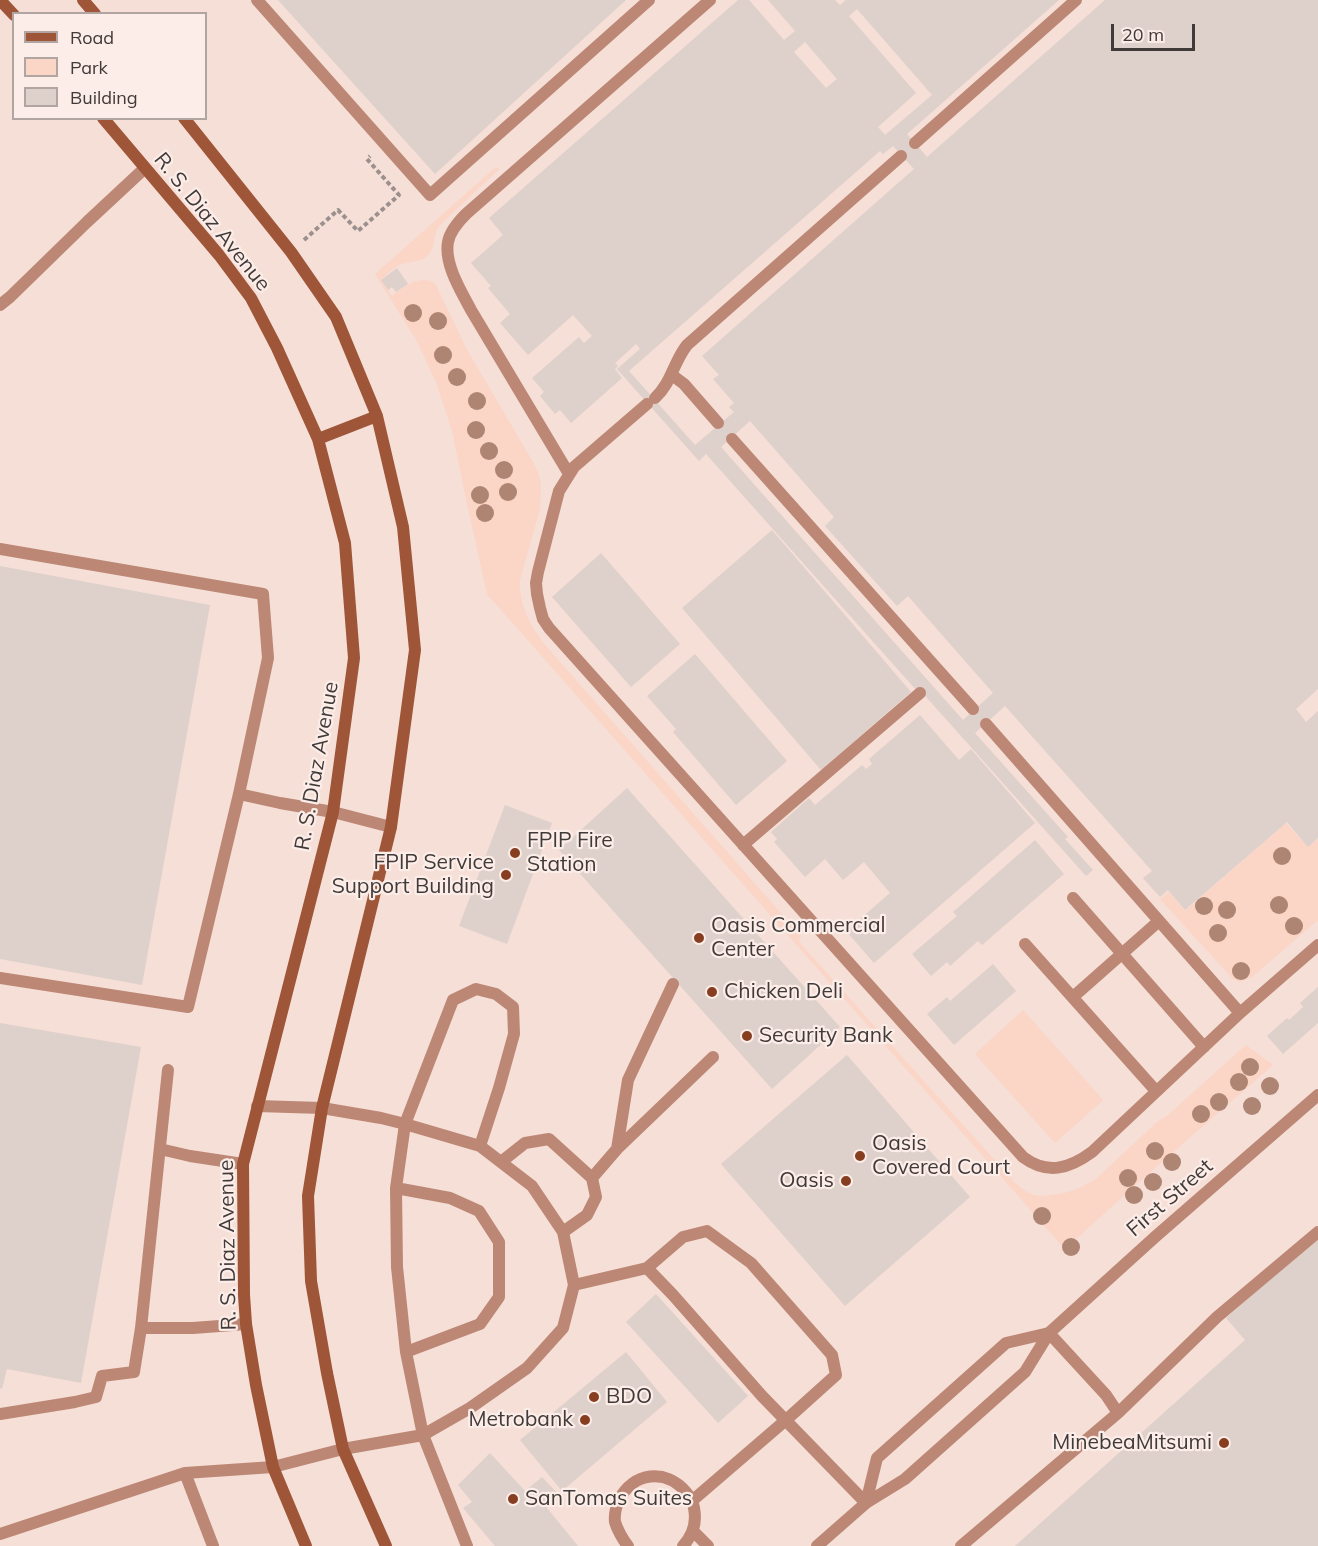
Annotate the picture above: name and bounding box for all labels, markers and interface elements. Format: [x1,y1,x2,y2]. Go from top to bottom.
legend [12,12,207,120]
scale bar [1114,12,1198,50]
text: 20 m [1122,23,1164,46]
text: Road [70,26,114,49]
text: Park [70,56,108,79]
text: Building [70,86,138,109]
street label: R. S. Diaz Avenue [148,148,276,296]
street label: R. S. Diaz Avenue [290,680,344,852]
place label: FPIP Fire Station [527,828,613,878]
marker: FPIP Fire Station [508,846,522,860]
place label: FPIP Service Support Building [332,850,494,900]
marker: FPIP Service Support Building [499,868,513,882]
place label: Oasis Commercial Center [711,913,886,963]
marker: Oasis Commercial Center [692,931,706,945]
place label: Chicken Deli [724,979,843,1005]
marker: Chicken Deli [705,985,719,999]
place label: Security Bank [759,1023,893,1049]
marker: Security Bank [740,1029,754,1043]
place label: Oasis Covered Court [872,1131,1010,1181]
marker: Oasis Covered Court [853,1149,867,1163]
street label: First Street [1122,1154,1218,1242]
street label: R. S. Diaz Avenue [214,1159,242,1331]
place label: Oasis [779,1168,834,1194]
marker: Oasis [839,1174,853,1188]
place label: BDO [606,1384,652,1410]
marker: BDO [587,1390,601,1404]
place label: Metrobank [468,1407,573,1433]
marker: Metrobank [578,1413,592,1427]
place label: MinebeaMitsumi [1052,1430,1212,1456]
marker: MinebeaMitsumi [1217,1436,1231,1450]
place label: SanTomas Suites [525,1486,692,1512]
marker: SanTomas Suites [506,1492,520,1506]

